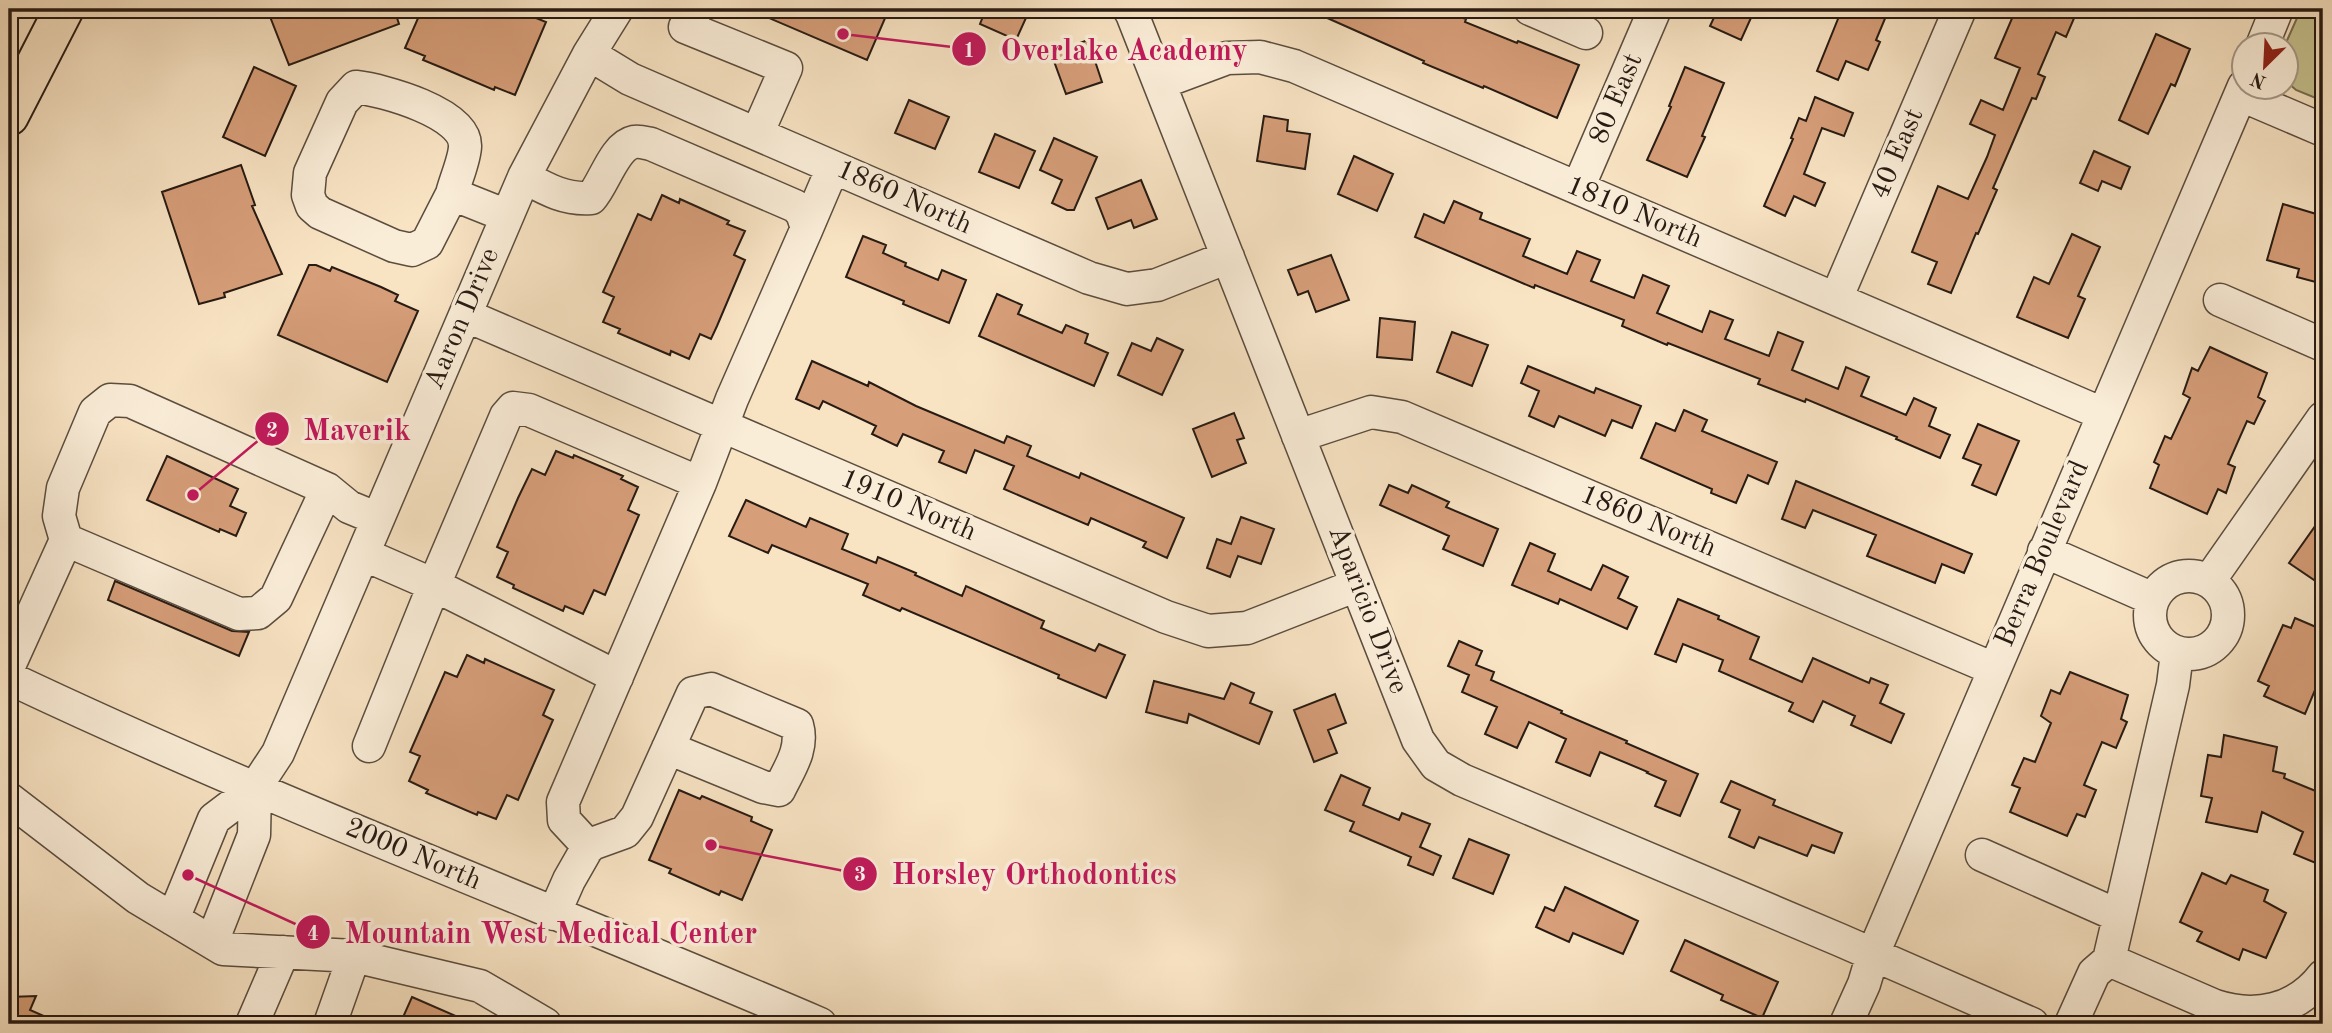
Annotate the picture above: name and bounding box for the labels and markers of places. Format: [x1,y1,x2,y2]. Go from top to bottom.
callout: Overlake Academy [952,24,1262,75]
callout: Maverik [254,404,425,455]
callout: Horsley Orthodontics [842,848,1190,899]
callout: Mountain West Medical Center [295,907,771,958]

